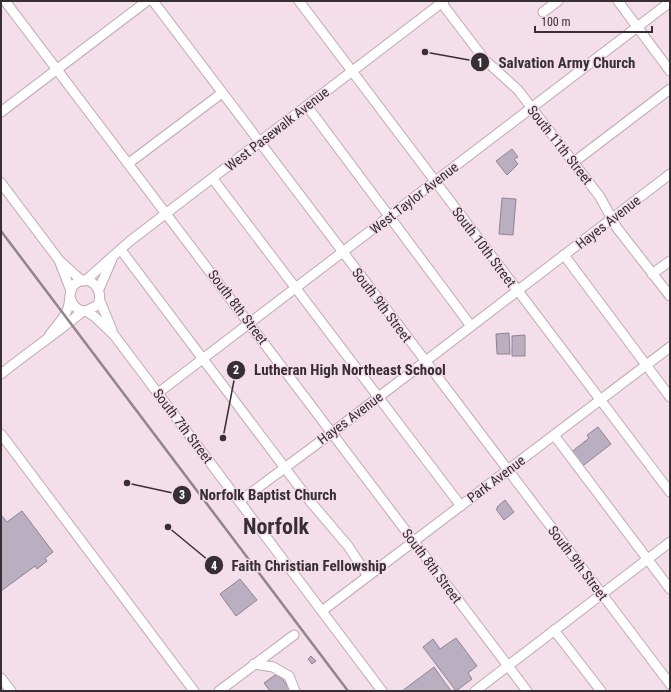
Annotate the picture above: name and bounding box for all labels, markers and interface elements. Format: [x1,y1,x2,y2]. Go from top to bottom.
scale bar [535,8,652,34]
text: 100 m [541,15,571,29]
callout: Salvation Army Church [470,49,643,76]
text: Salvation Army Church [499,54,635,72]
text: 1 [477,56,483,70]
street label: West Pasewalk Avenue [222,83,332,174]
street label: South 11th Street [524,102,596,188]
street label: West Taylor Avenue [367,158,462,237]
street label: Hayes Avenue [573,192,644,252]
street label: South 10th Street [449,204,519,290]
street label: South 9th Street [349,265,415,345]
street label: South 8th Street [205,267,271,347]
callout: Lutheran High Northeast School [226,356,454,383]
text: Lutheran High Northeast School [254,361,446,379]
text: 2 [233,363,239,377]
street label: South 7th Street [150,386,216,466]
street label: Hayes Avenue [314,388,386,448]
street label: Park Avenue [464,452,529,506]
callout: Norfolk Baptist Church [172,481,345,508]
text: Norfolk Baptist Church [199,486,337,504]
text: 3 [179,488,185,502]
district label: Norfolk [243,514,310,539]
street label: South 9th Street [545,523,611,603]
street label: South 8th Street [399,526,465,606]
callout: Faith Christian Fellowship [204,552,395,579]
text: Faith Christian Fellowship [231,557,387,575]
text: 4 [211,559,217,573]

